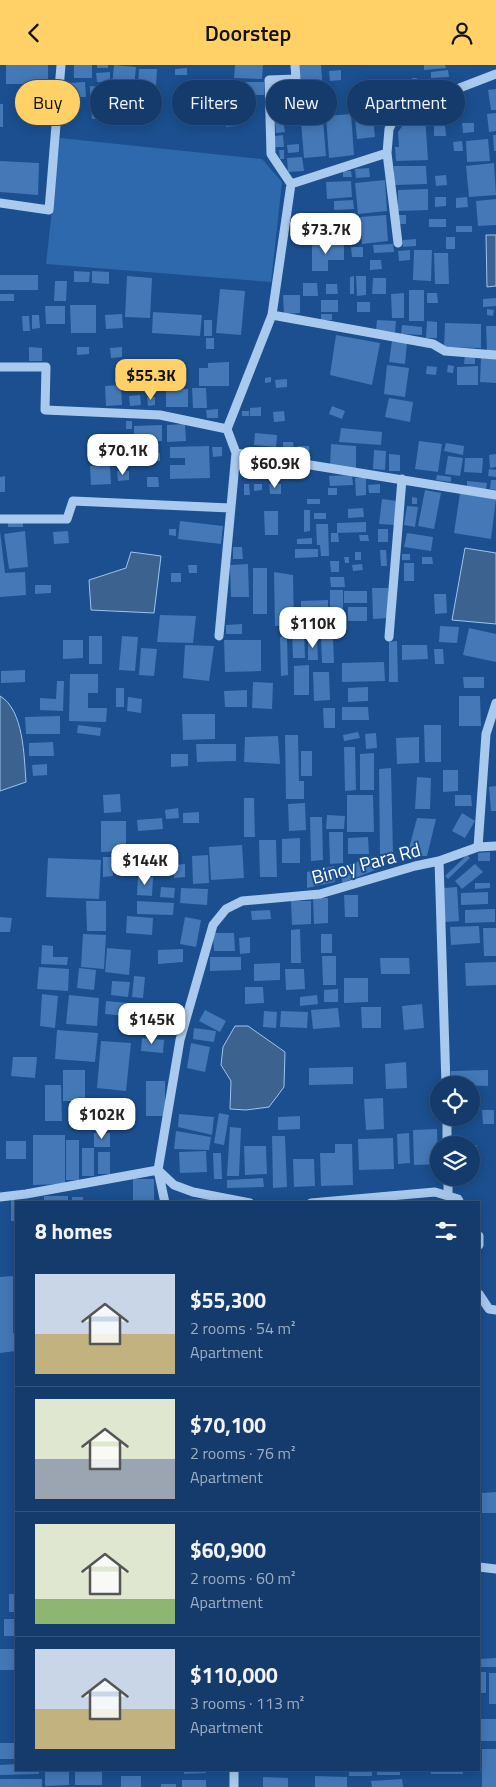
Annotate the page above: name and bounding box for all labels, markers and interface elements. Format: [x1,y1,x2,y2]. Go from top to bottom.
text: Doorstep [205,16,291,50]
icon: back [20,19,48,47]
icon: person [448,19,476,47]
chip: Buy [15,80,80,125]
chip: Rent [90,80,162,125]
chip: Filters [172,80,256,125]
chip: New [266,80,337,125]
chip: Apartment [347,80,465,125]
pin: $73.7K [285,213,367,255]
text: $73.7K [301,217,351,241]
pin: $55.3K [110,359,192,401]
text: $55.3K [126,363,176,387]
pin: $70.1K [82,433,164,476]
text: $70.1K [98,438,148,462]
pin: $60.9K [234,447,316,489]
text: $60.9K [250,451,300,475]
pin: $110K [278,607,348,649]
text: $110K [290,611,336,635]
street label: Binoy Para Rd [308,834,424,891]
pin: $144K [110,843,180,886]
text: $144K [122,848,168,872]
pin: $145K [117,1003,187,1045]
text: $145K [129,1007,175,1031]
map controls [430,1076,480,1186]
button: locate [430,1076,480,1126]
pin: $102K [67,1097,137,1140]
text: $102K [79,1102,125,1126]
button: layers [430,1136,480,1186]
text: 8 homes [35,1215,112,1247]
icon: filters [432,1217,460,1245]
text: $55,300 [190,1284,266,1316]
icon: home [75,1294,135,1354]
text: 2 rooms · 54 m² [190,1316,295,1340]
text: Apartment [190,1340,263,1364]
text: $70,100 [190,1409,266,1441]
icon: home [75,1419,135,1479]
text: 2 rooms · 76 m² [190,1441,295,1465]
text: Apartment [190,1465,263,1489]
text: $60,900 [190,1534,266,1566]
icon: home [75,1544,135,1604]
text: 2 rooms · 60 m² [190,1566,295,1590]
text: Apartment [190,1590,263,1614]
text: $110,000 [190,1659,278,1691]
icon: home [75,1669,135,1729]
text: 3 rooms · 113 m² [190,1691,304,1715]
text: Apartment [190,1715,263,1739]

